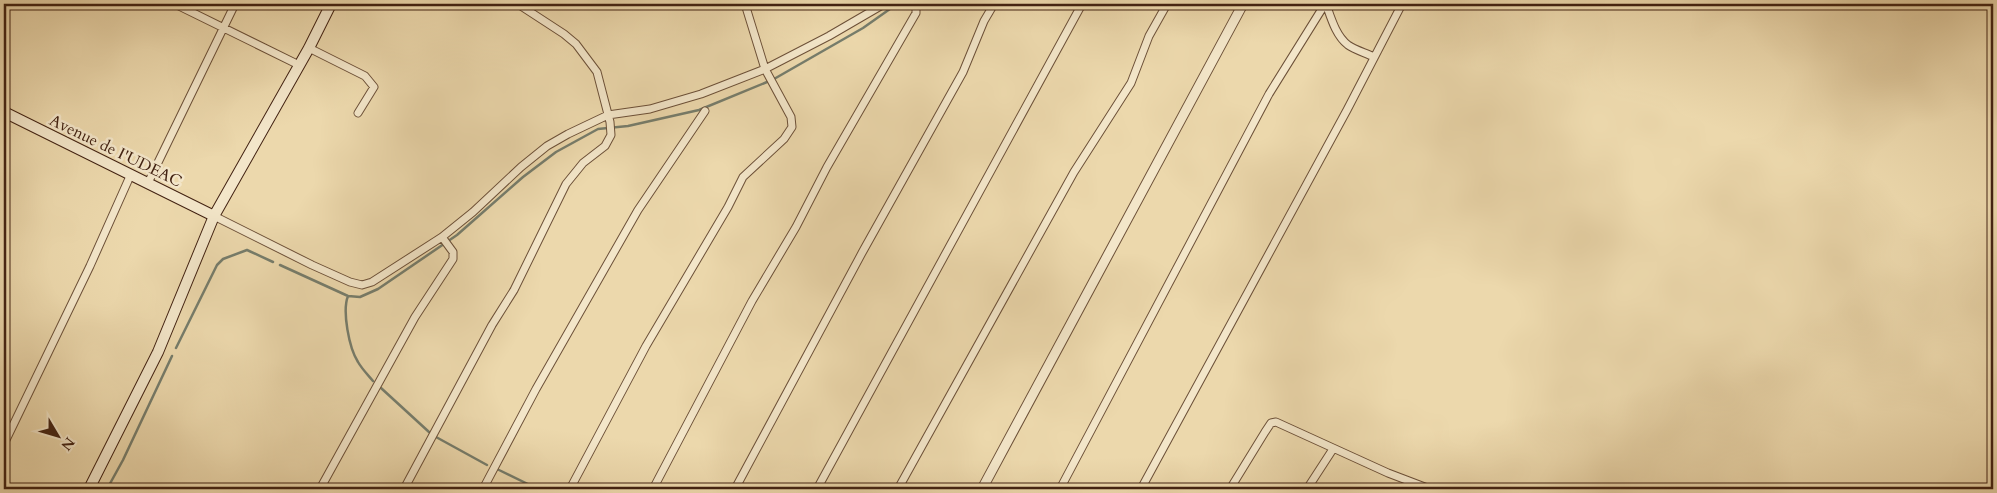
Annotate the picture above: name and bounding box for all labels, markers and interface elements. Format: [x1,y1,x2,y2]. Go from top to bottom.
street label: Avenue de I'UDEAC [46,109,186,193]
north arrow [32,410,82,460]
text: N [57,433,79,454]

